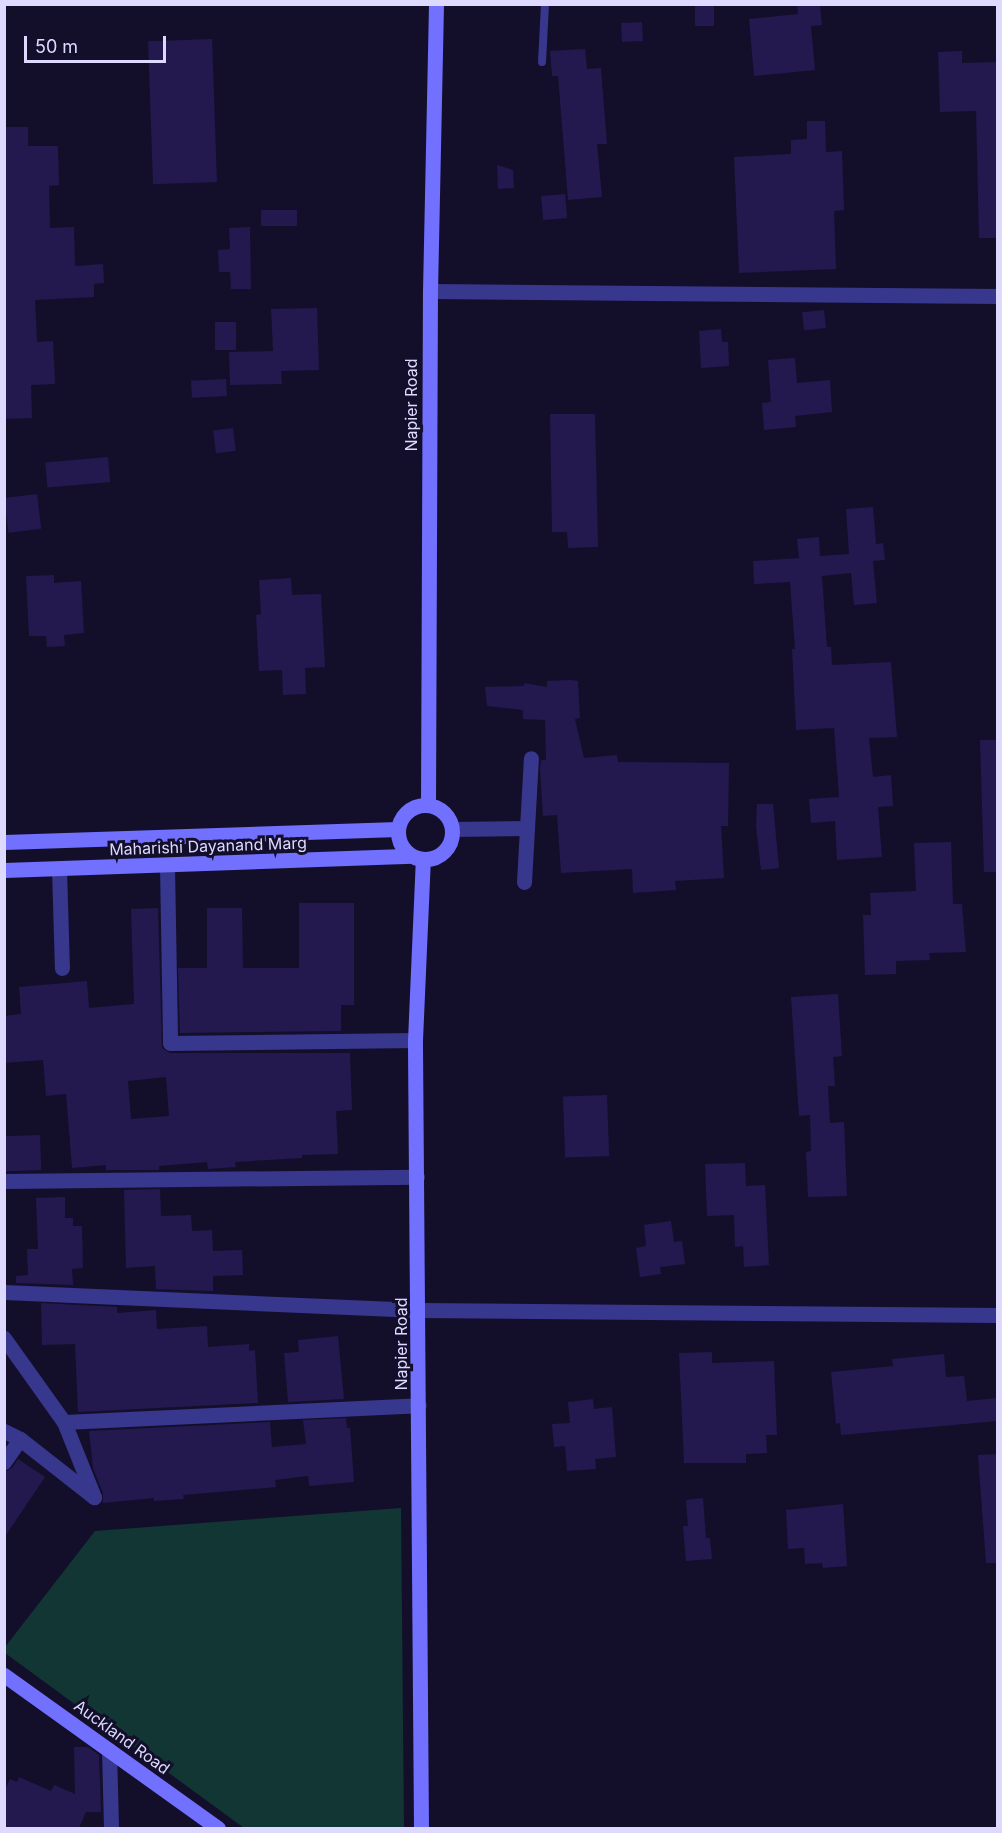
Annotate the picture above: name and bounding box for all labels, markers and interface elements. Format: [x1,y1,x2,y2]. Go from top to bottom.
scale bar [27,24,170,62]
text: 50 m [35,36,78,57]
street label: Napier Road [401,358,421,452]
street label: Maharishi Dayanand Marg [109,833,307,859]
street label: Napier Road [391,1297,411,1391]
street label: Auckland Road [70,1696,174,1778]

